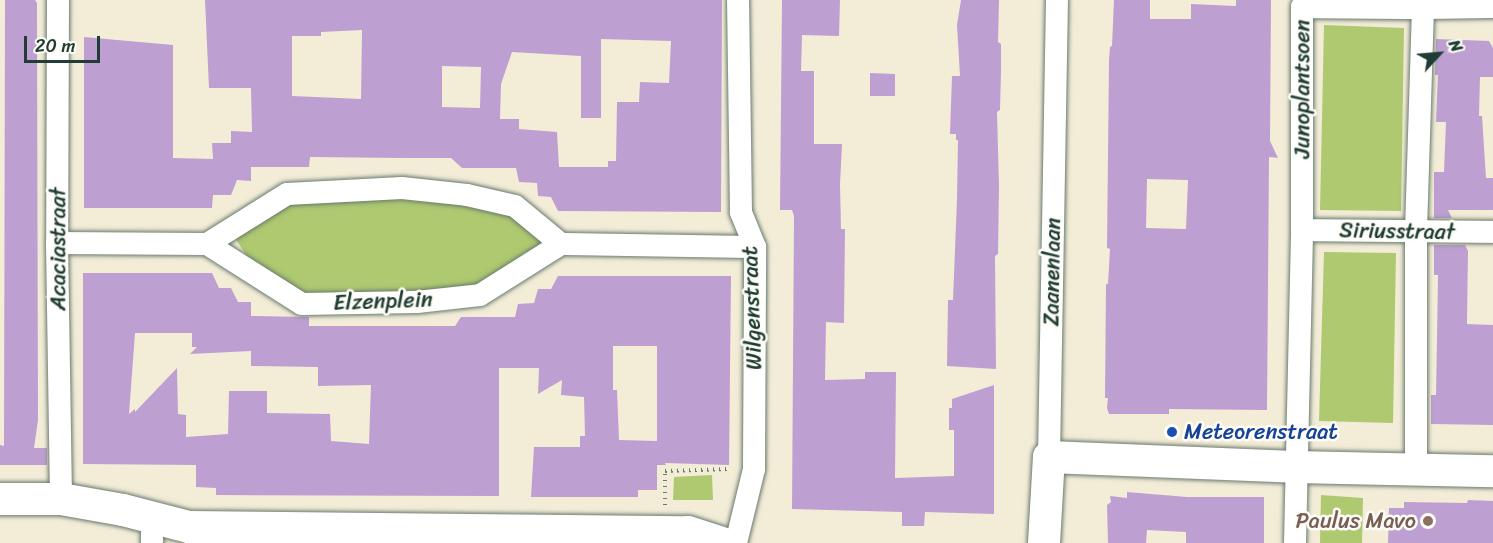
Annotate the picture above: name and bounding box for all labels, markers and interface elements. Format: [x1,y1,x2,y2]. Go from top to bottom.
street label: Junoplantsoen [1289,20,1315,158]
scale bar [27,24,104,62]
north arrow [1409,24,1469,84]
text: 20 m [35,30,75,62]
text: N [1440,35,1471,57]
street label: Acaciastraat [45,187,71,311]
street label: Zaanenlaan [1038,217,1066,327]
street label: Siriusstraat [1339,217,1455,245]
street label: Wilgenstraat [737,246,767,370]
street label: Elzenplein [333,286,433,316]
place label: Meteorenstraat [1184,419,1338,445]
marker: Meteorenstraat [1165,425,1179,439]
place label: Paulus Mavo [1296,508,1416,534]
marker: Paulus Mavo [1421,514,1435,528]

